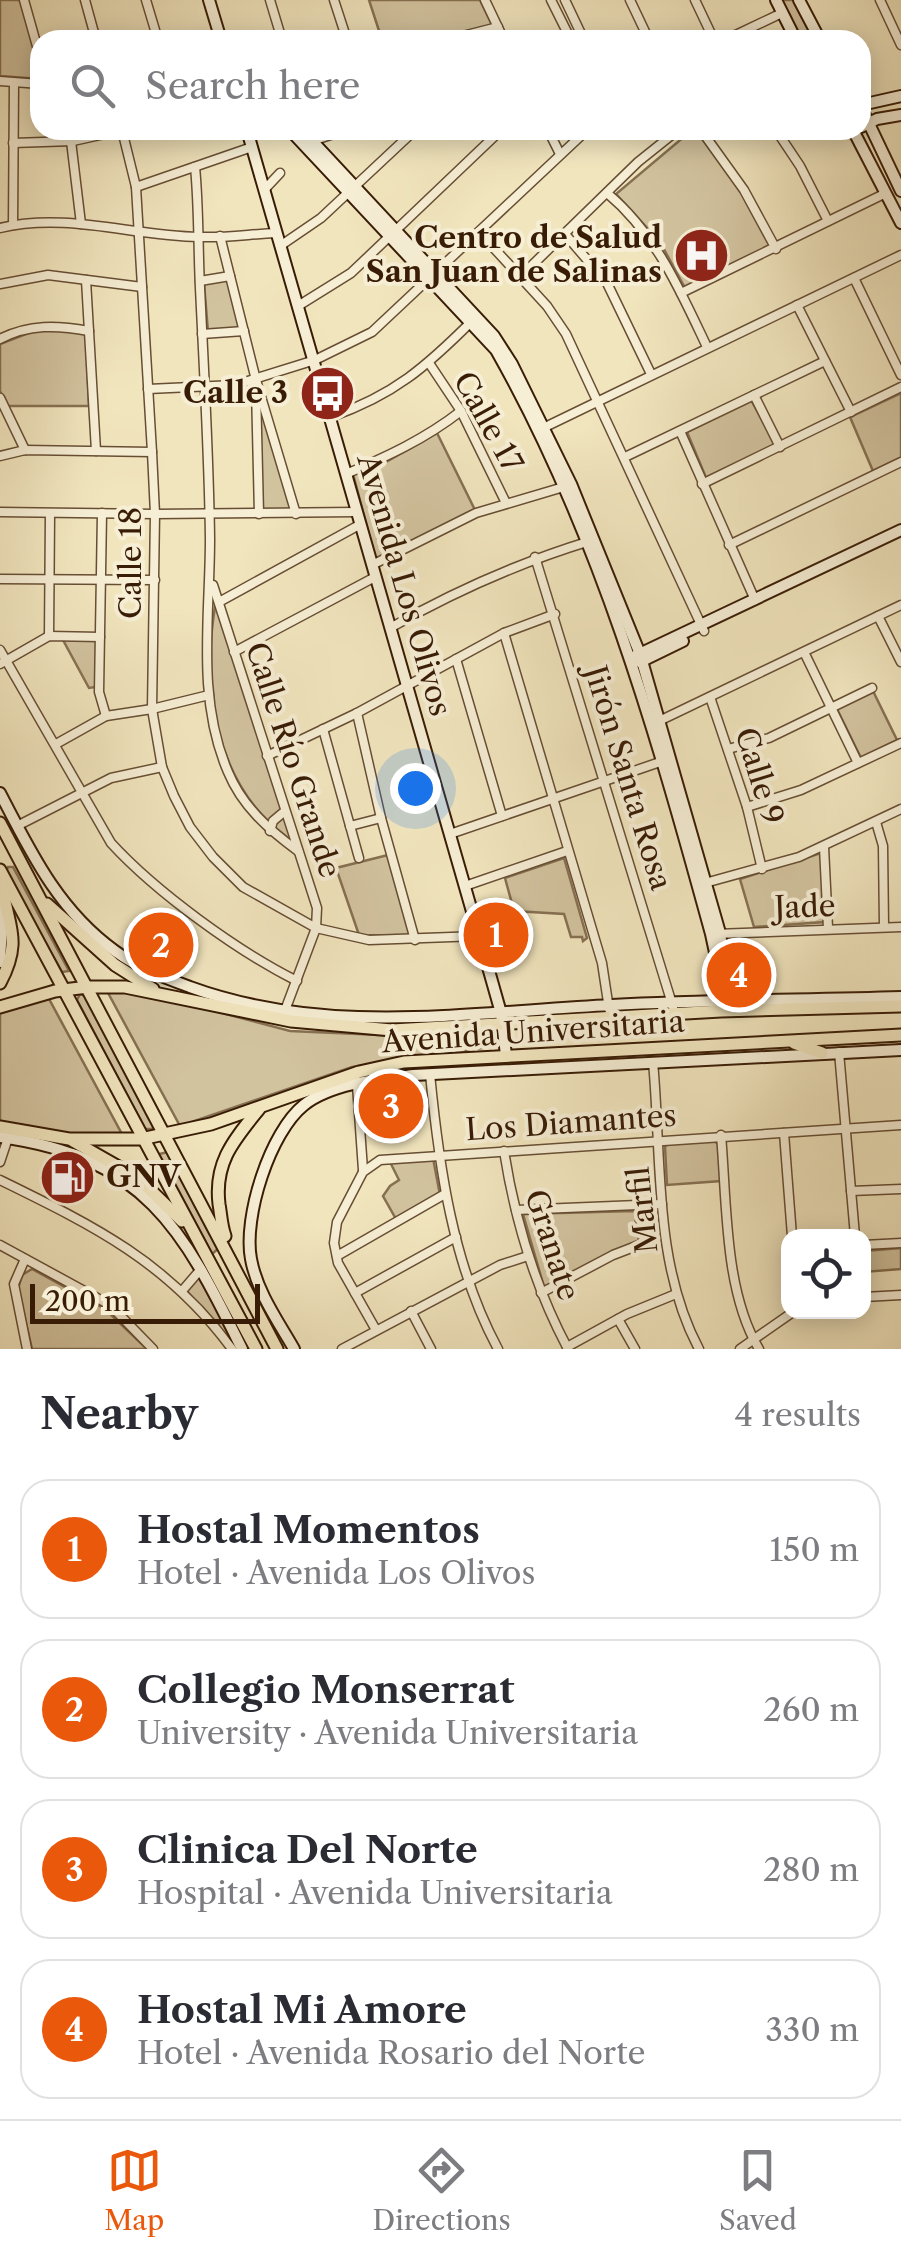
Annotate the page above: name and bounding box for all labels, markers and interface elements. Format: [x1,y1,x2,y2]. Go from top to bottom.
search box [30,30,871,140]
icon: search [65,58,120,113]
text: Search here [145,62,360,109]
place label: Centro de Salud San Juan de Salinas [366,219,662,290]
hospital icon: Centro de Salud San Juan de Salinas [671,225,731,285]
bus stop icon: Calle 3 [297,363,357,423]
street label: Calle 17 [446,365,531,479]
place label: Calle 3 [183,374,288,411]
street label: Avenida Los Olivos [349,449,460,720]
street label: Calle 18 [112,507,149,619]
street label: Calle Río Grande [238,637,349,882]
street label: Jirón Santa Rosa [576,657,680,895]
street label: Calle 9 [727,723,792,829]
your location [390,763,441,814]
street label: Jade [770,887,836,926]
pin: 1 [464,898,528,972]
pin: 2 [128,908,194,982]
pin: 4 [706,938,772,1012]
street label: Avenida Universitaria [379,1002,686,1061]
pin: 3 [358,1068,424,1144]
street label: Los Diamantes [464,1097,678,1148]
fuel station icon: GNV [37,1147,97,1207]
place label: GNV [106,1158,181,1195]
street label: Marfil [620,1165,665,1255]
street label: Granate [517,1185,588,1305]
map controls [781,1229,871,1319]
button: locate [781,1229,871,1319]
scale bar [30,1279,260,1324]
text: 200 m [45,1284,130,1318]
text: Nearby [40,1388,198,1440]
text: 4 results [735,1395,861,1434]
text: Hostal Momentos [137,1506,480,1553]
text: 1 [67,1530,82,1569]
text: 150 m [770,1530,859,1569]
text: Hotel · Avenida Los Olivos [137,1553,535,1592]
text: Collegio Monserrat [137,1666,515,1713]
text: 2 [65,1690,84,1729]
text: 260 m [763,1690,859,1729]
text: University · Avenida Universitaria [137,1713,638,1752]
text: Clinica Del Norte [137,1826,478,1873]
text: 3 [65,1850,84,1889]
text: 280 m [763,1850,859,1889]
text: Hospital · Avenida Universitaria [137,1873,613,1912]
text: Hostal Mi Amore [137,1986,467,2033]
text: 4 [65,2010,84,2049]
text: 330 m [765,2010,859,2049]
text: Hotel · Avenida Rosario del Norte [137,2033,645,2072]
tab: Map [104,2143,164,2237]
tab: Directions [372,2143,511,2237]
tab: Saved [719,2143,797,2237]

